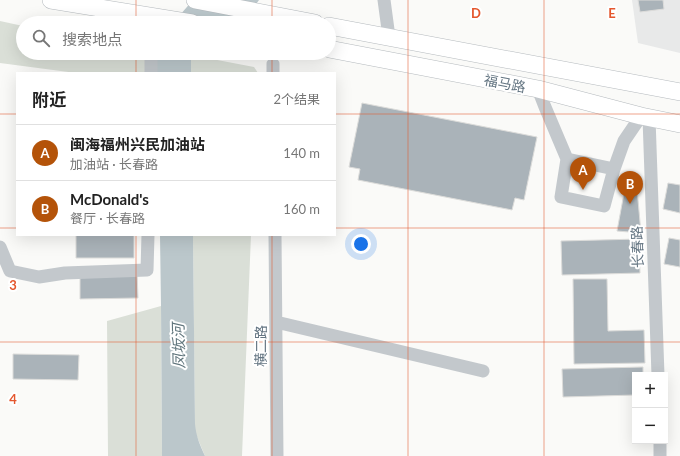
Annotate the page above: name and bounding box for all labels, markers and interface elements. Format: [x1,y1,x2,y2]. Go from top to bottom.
text: D [471,5,481,21]
text: E [608,5,616,21]
search box [16,16,336,60]
icon: search [30,27,52,49]
text: 搜索地点 [62,30,122,48]
street label: 福马路 [483,71,527,95]
text: 附近 [32,89,66,110]
text: 2个结果 [273,91,320,107]
text: 闽海福州兴民加油站 [70,135,205,153]
text: A [40,145,50,161]
text: 140 m [283,145,320,161]
text: 加油站 · 长春路 [70,156,158,172]
pin: A [570,157,596,190]
pin: B [617,171,643,204]
text: McDonald's [70,190,149,208]
text: B [41,201,49,217]
text: 160 m [283,201,320,217]
text: 餐厅 · 长春路 [70,210,145,226]
street label: 长春路 [628,226,646,268]
your location [351,234,371,254]
text: 3 [9,277,17,293]
water label: 凤坂河 [169,320,187,369]
street label: 横二路 [252,325,269,367]
map controls [632,372,668,444]
button: + [632,372,668,408]
text: 4 [9,391,17,407]
button: − [632,408,668,444]

